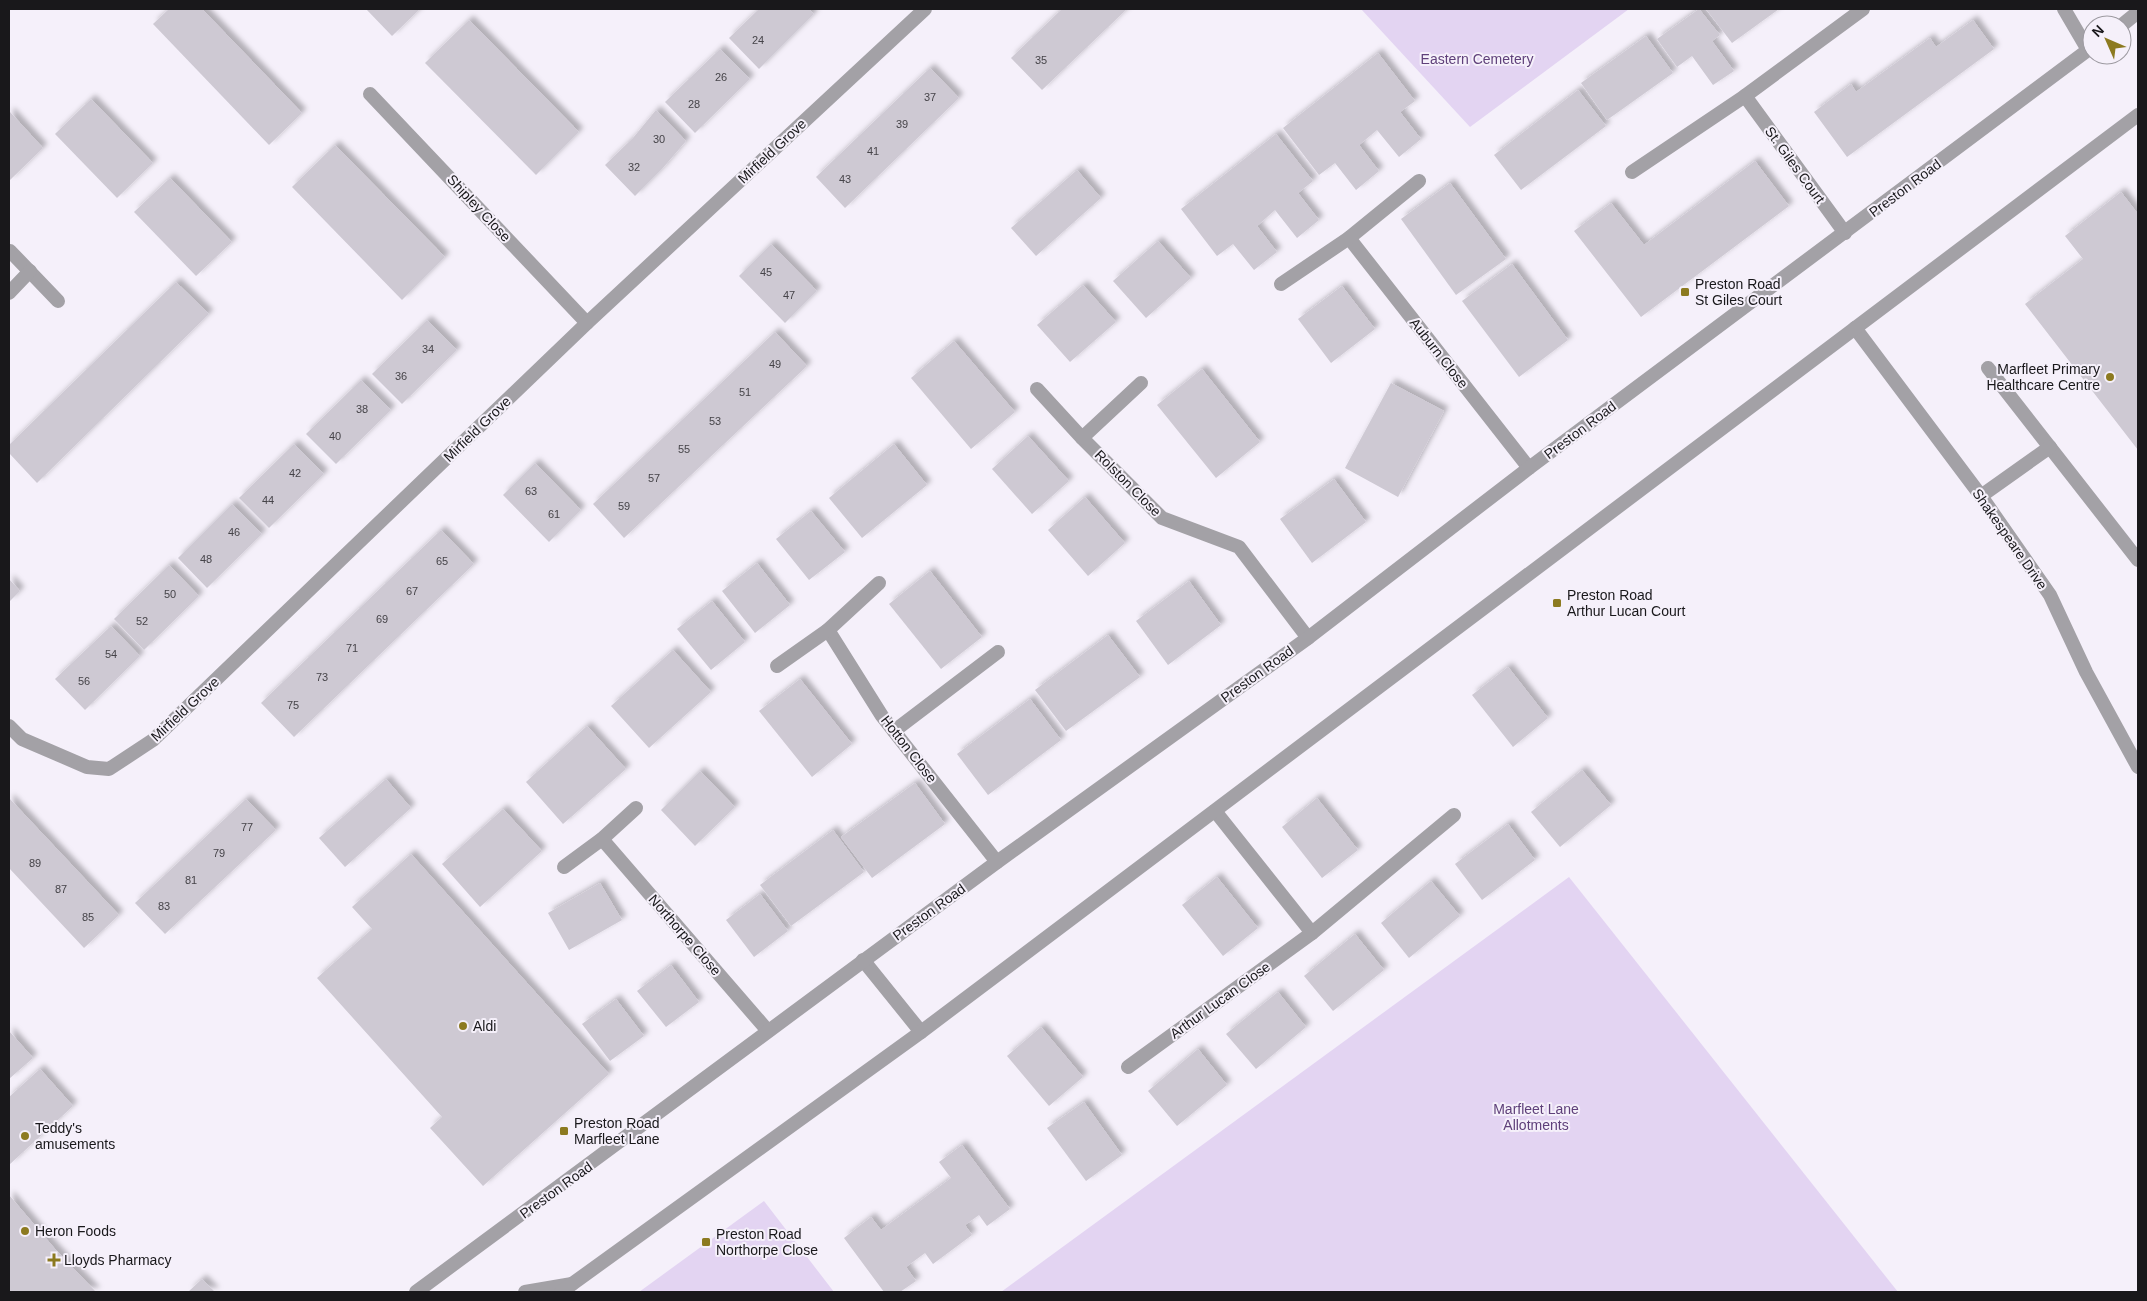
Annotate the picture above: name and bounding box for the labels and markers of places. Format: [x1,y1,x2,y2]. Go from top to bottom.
place label: Preston Road St Giles Court [1695,276,1782,308]
marker: Preston Road St Giles Court [1679,286,1691,298]
place label: Marfleet Primary Healthcare Centre [1986,361,2100,393]
marker: Marfleet Primary Healthcare Centre [2104,371,2116,383]
place label: Preston Road Arthur Lucan Court [1567,587,1685,619]
marker: Preston Road Arthur Lucan Court [1551,597,1563,609]
place label: Aldi [473,1018,496,1034]
marker: Aldi [457,1020,469,1032]
place label: Preston Road Marfleet Lane [574,1115,660,1147]
place label: Teddy's amusements [35,1120,115,1152]
marker: Preston Road Marfleet Lane [558,1125,570,1137]
marker: Teddy's amusements [19,1130,31,1142]
place label: Heron Foods [35,1223,116,1239]
marker: Heron Foods [19,1225,31,1237]
place label: Preston Road Northorpe Close [716,1226,818,1258]
marker: Preston Road Northorpe Close [700,1236,712,1248]
place label: Lloyds Pharmacy [64,1252,171,1268]
marker: Lloyds Pharmacy [48,1254,60,1266]

